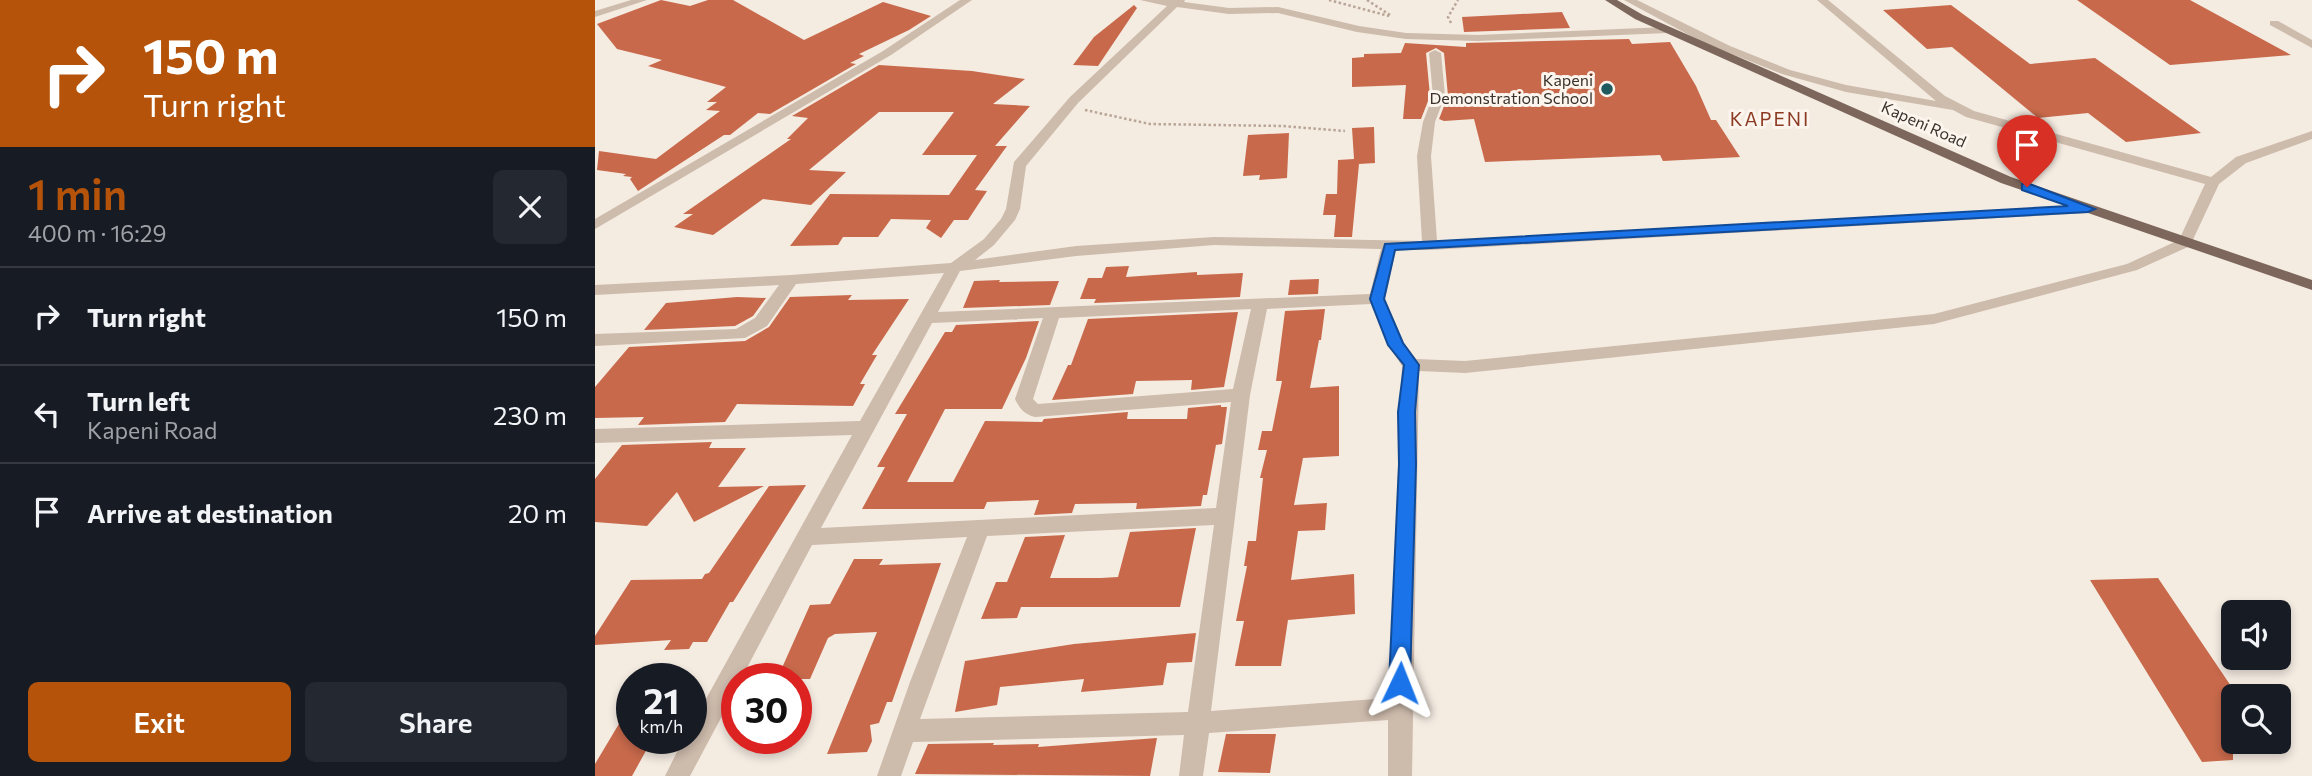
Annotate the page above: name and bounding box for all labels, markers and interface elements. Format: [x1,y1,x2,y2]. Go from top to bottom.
text: 150 m [143,24,278,84]
icon: right [28,28,119,119]
place label: Kapeni Demonstration School [1430,70,1593,107]
marker: Kapeni Demonstration School [1599,81,1615,97]
text: Turn right [143,84,286,124]
street label: Kapeni Road [1879,96,1970,151]
district label: KAPENI [1730,107,1810,130]
pin [1997,115,2057,187]
icon: arrive [2008,126,2046,164]
text: 1 min [28,167,127,219]
button: close [493,170,567,244]
text: 400 m · 16:29 [28,219,166,247]
icon: right [28,297,66,335]
text: Turn right [87,301,206,332]
text: 150 m [496,301,567,332]
text: Turn left [87,385,190,416]
icon: left [28,395,66,433]
text: 230 m [493,399,567,430]
text: Kapeni Road [87,416,217,444]
icon: arrive [28,493,66,531]
text: Arrive at destination [87,497,333,528]
text: 20 m [508,497,567,528]
map controls [2221,600,2291,754]
button: sound [2221,600,2291,670]
position arrow [1363,646,1437,720]
speed limit sign: 30 [721,663,812,754]
text: 21 [644,678,679,721]
button: Exit [28,682,291,762]
button: Share [305,682,567,762]
button: search [2221,684,2291,754]
text: km/h [640,715,683,737]

